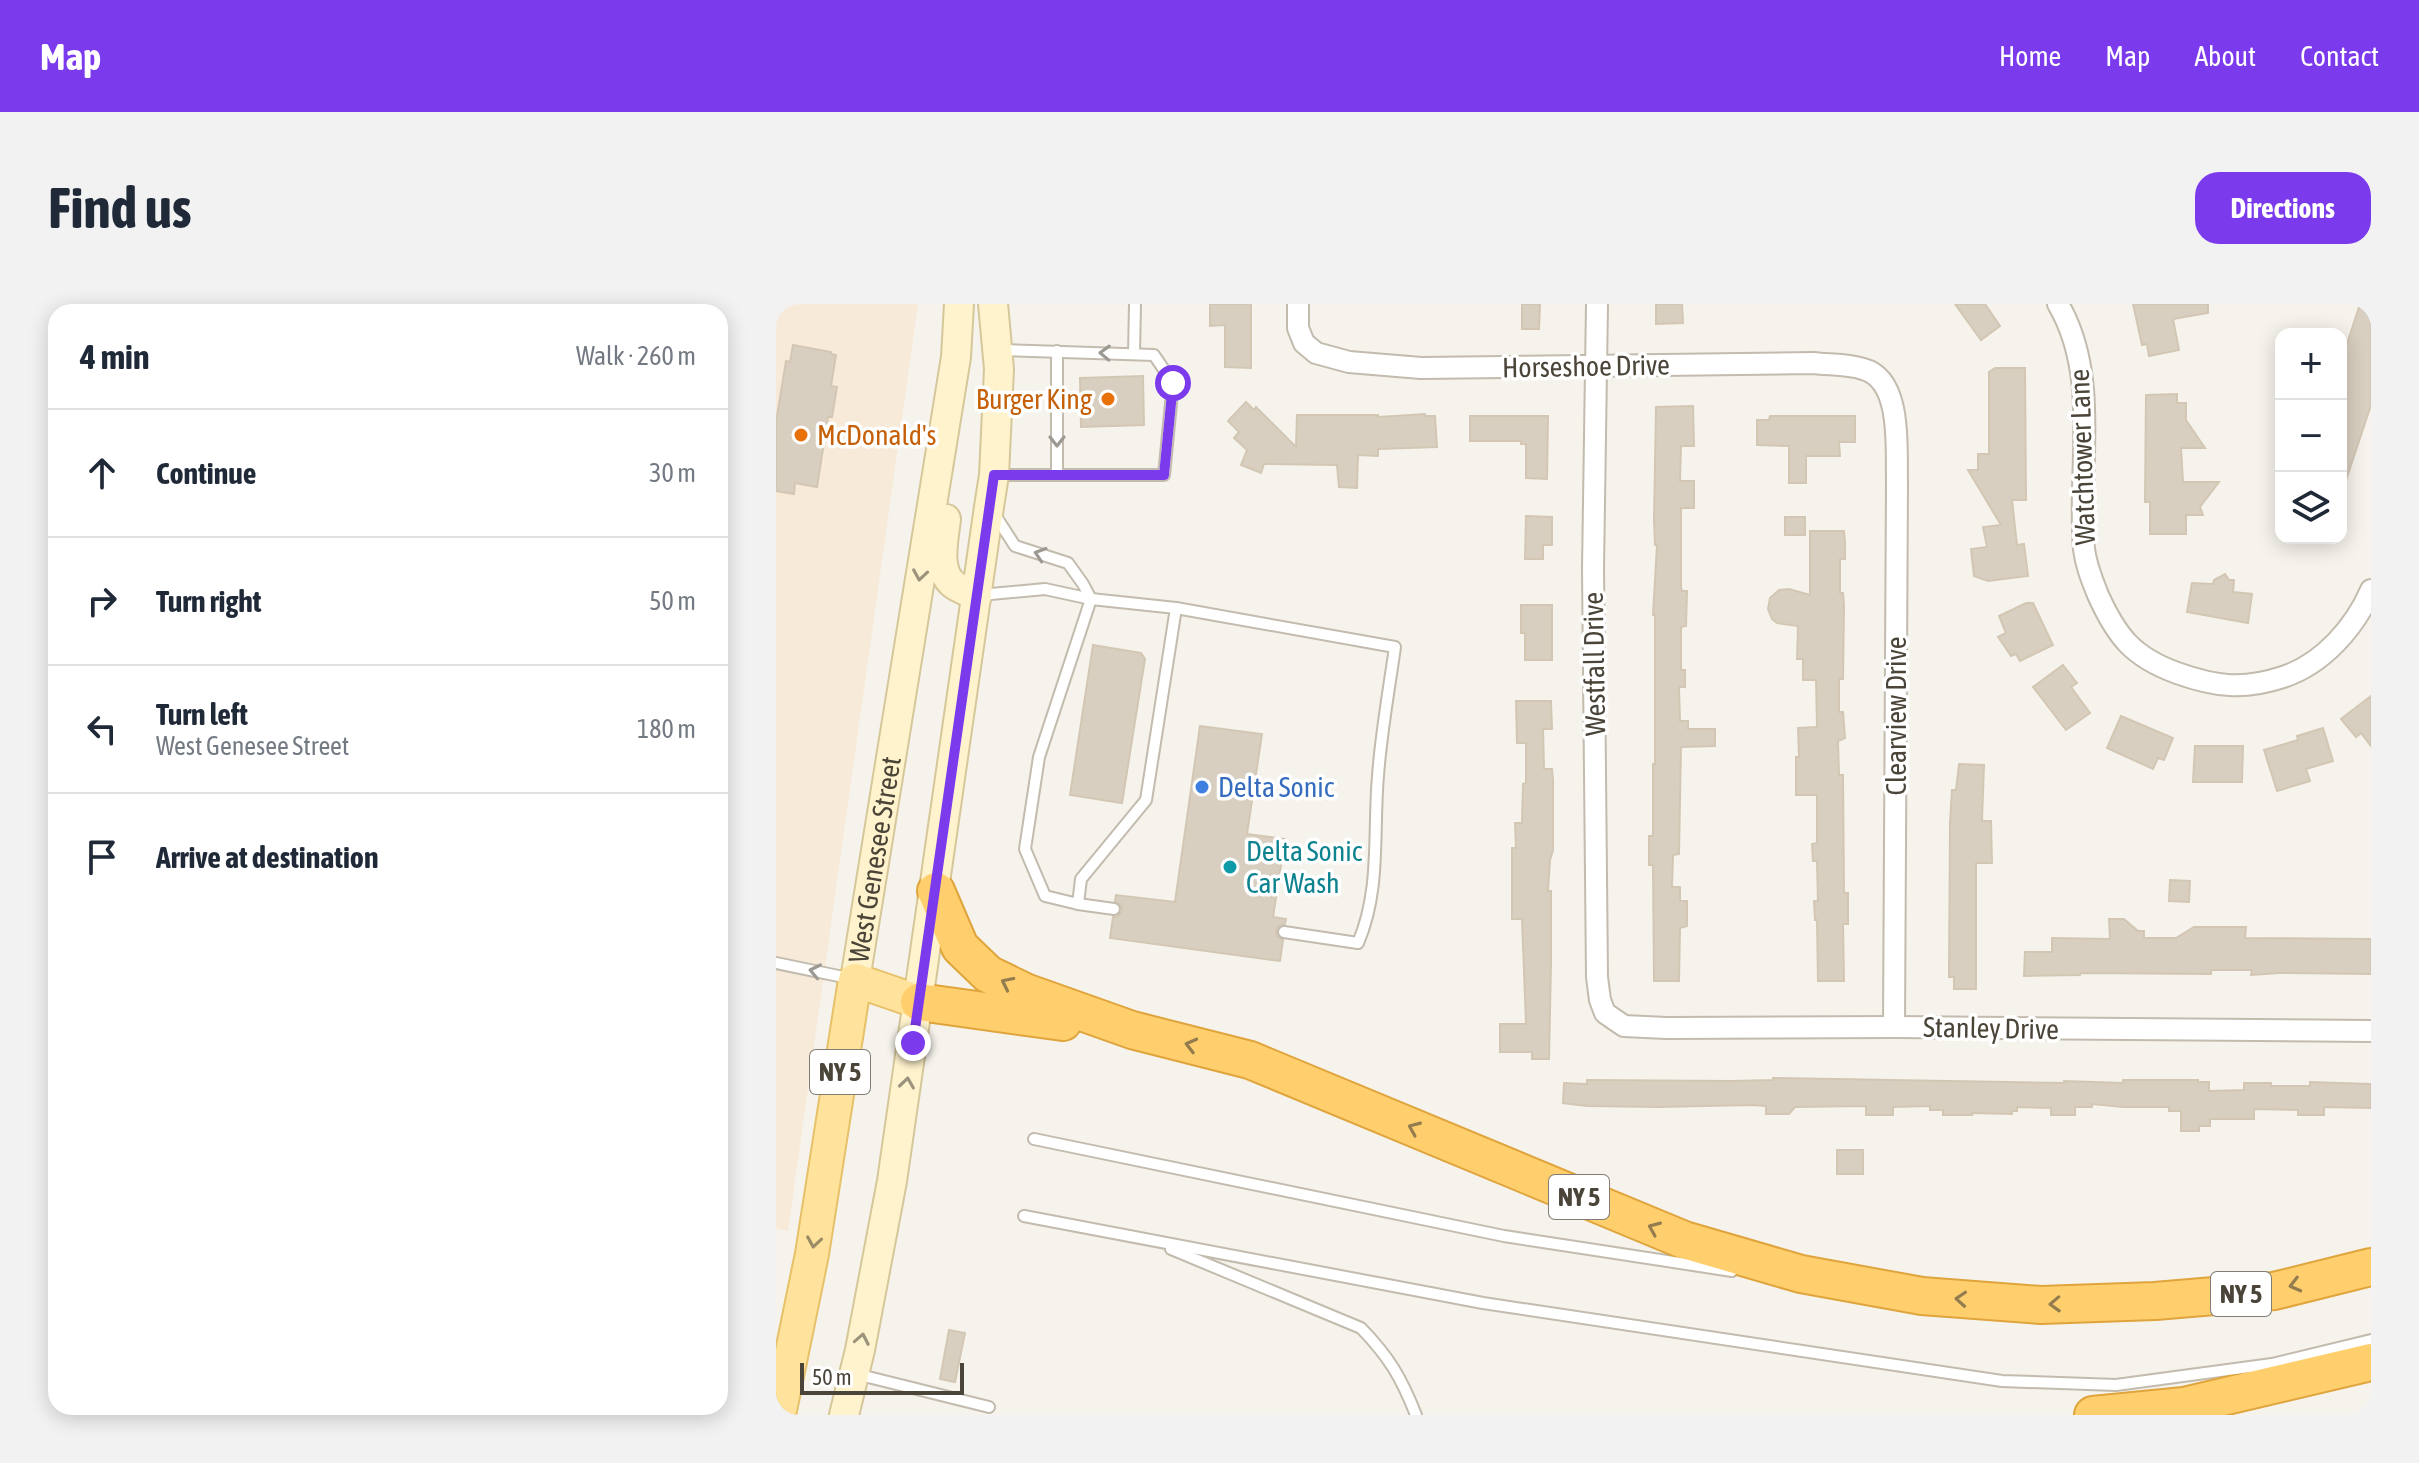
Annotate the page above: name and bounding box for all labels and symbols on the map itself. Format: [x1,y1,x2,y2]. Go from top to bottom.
one-way arrow [1098,344,1111,362]
street label: Horseshoe Drive [1502,349,1670,383]
route start [1155,365,1191,401]
street label: Watchtower Lane [2063,368,2101,546]
place label: Burger King [976,383,1092,415]
marker: Burger King [1099,390,1117,408]
place label: McDonald's [817,419,936,451]
marker: McDonald's [792,426,810,444]
one-way arrow [1048,435,1066,448]
one-way arrow [1033,548,1047,564]
one-way arrow [912,568,929,582]
street label: Westfall Drive [1577,592,1611,736]
street label: Clearview Drive [1880,636,1912,796]
street label: West Genesee Street [842,754,907,965]
place label: Delta Sonic [1218,771,1335,803]
marker: Delta Sonic [1193,778,1211,796]
place label: Delta Sonic Car Wash [1246,835,1363,899]
marker: Delta Sonic Car Wash [1221,858,1239,876]
one-way arrow [809,963,823,980]
one-way arrow [1000,977,1015,993]
street label: Stanley Drive [1923,1011,2059,1045]
route end [895,1025,931,1061]
one-way arrow [1185,1037,1199,1054]
road number: NY 5 [810,1050,870,1094]
one-way arrow [898,1076,915,1090]
one-way arrow [1408,1121,1422,1138]
road number: NY 5 [1549,1175,1609,1219]
one-way arrow [1648,1221,1662,1238]
one-way arrow [806,1235,823,1249]
road number: NY 5 [2211,1272,2271,1316]
one-way arrow [2289,1276,2303,1293]
one-way arrow [1954,1291,1967,1308]
one-way arrow [2048,1296,2061,1313]
one-way arrow [852,1332,869,1346]
scale bar [800,1359,964,1395]

